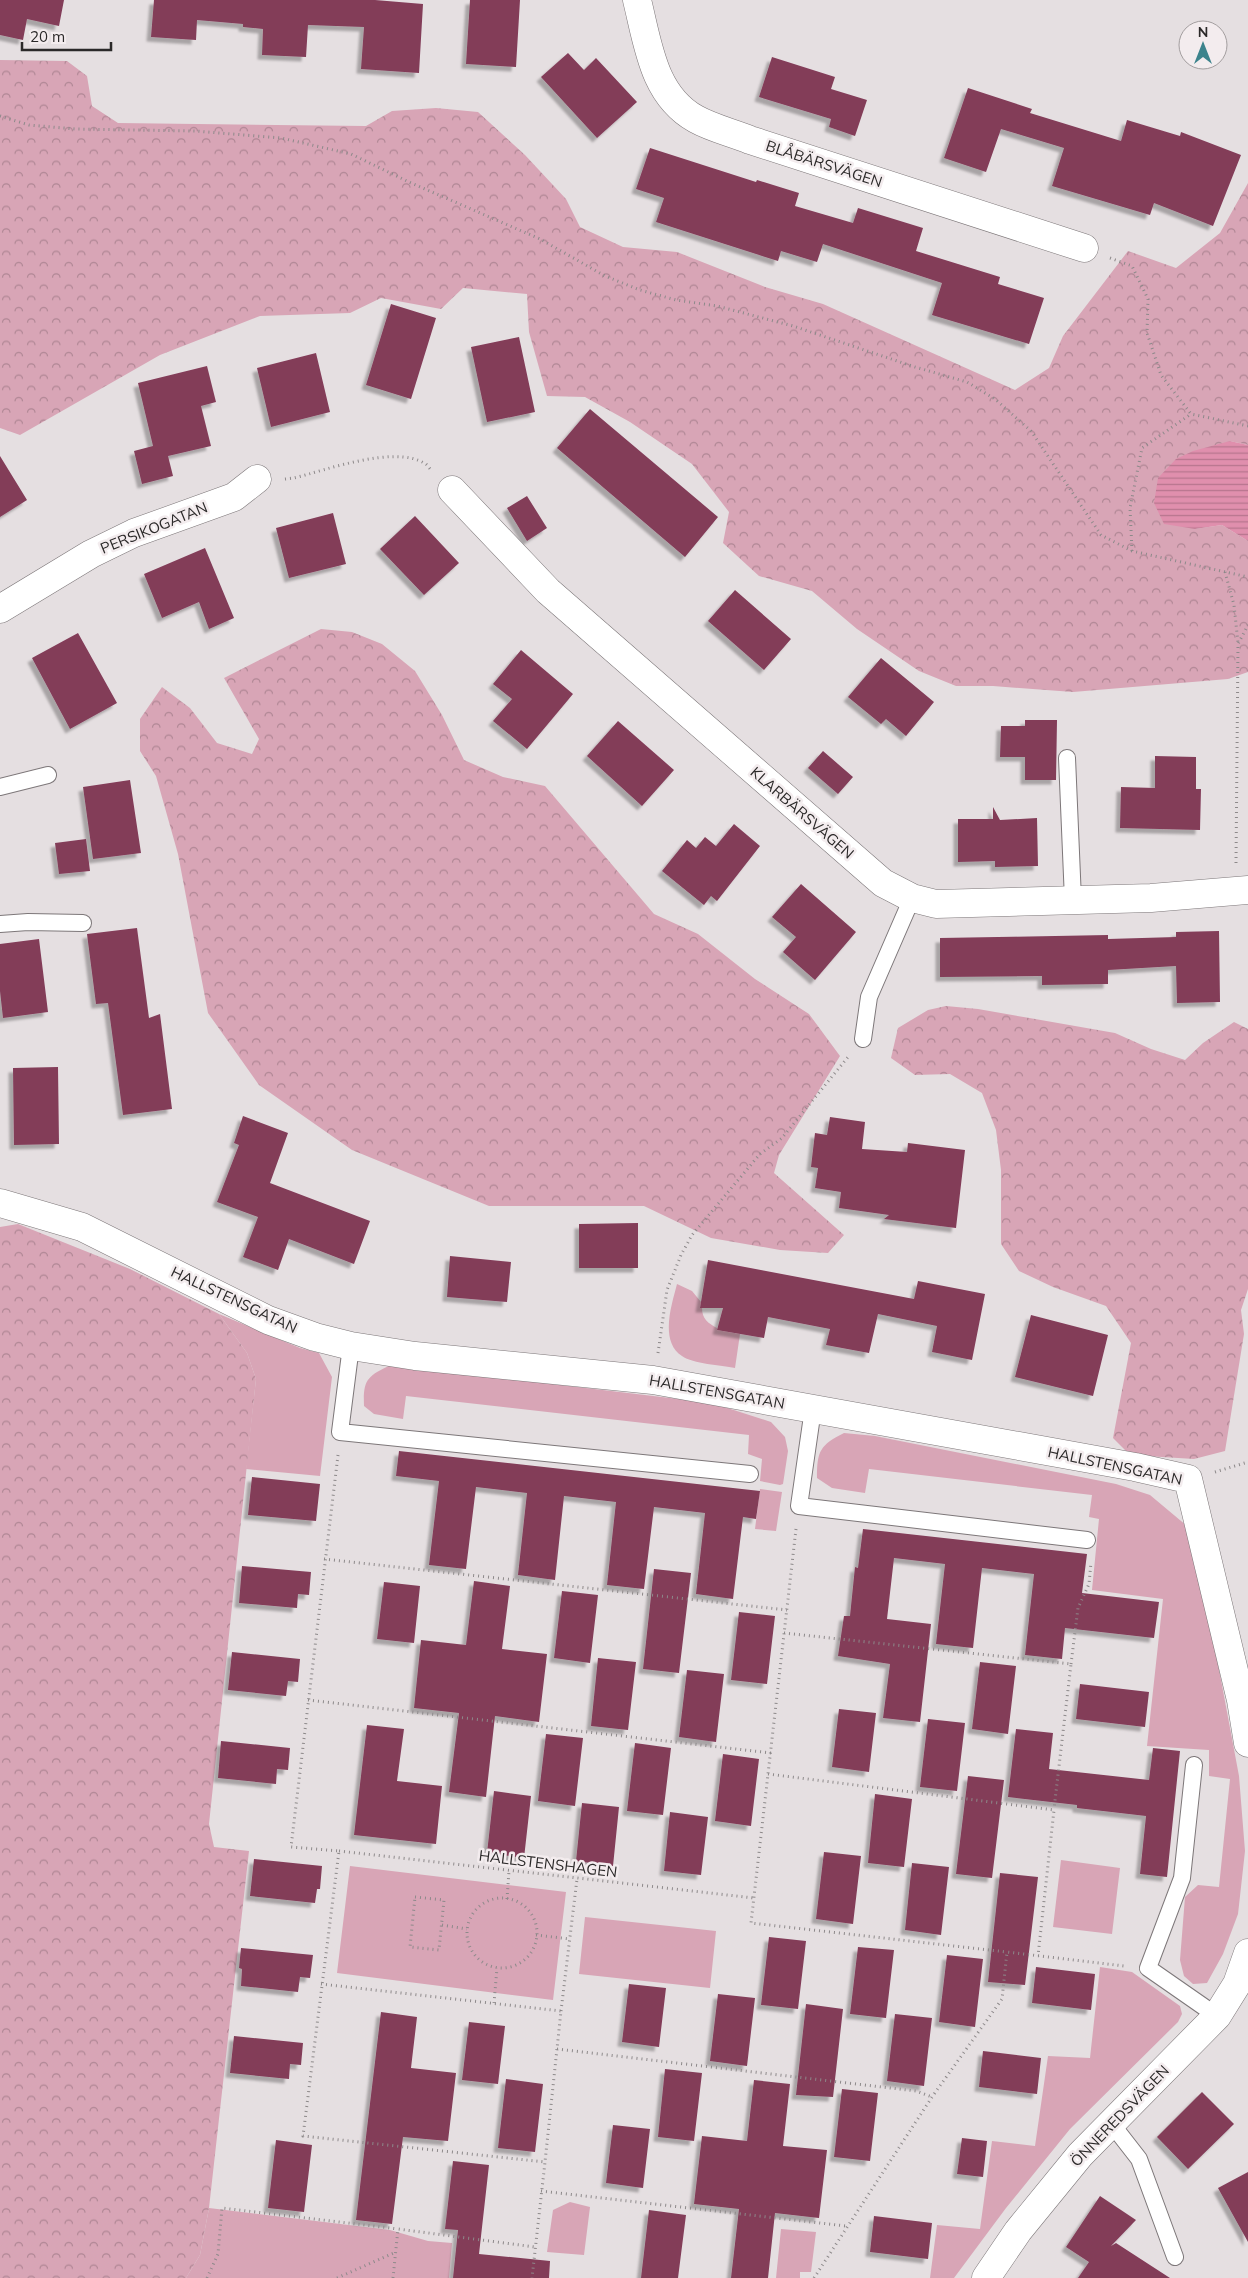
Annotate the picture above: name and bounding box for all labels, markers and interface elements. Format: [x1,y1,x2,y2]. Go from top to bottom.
scale bar [22,20,111,52]
north arrow [1178,20,1228,70]
text: N [1198,23,1208,41]
text: 20 m [30,27,65,46]
street label: BLÅBÄRSVÄGEN [764,135,885,191]
street label: PERSIKOGATAN [97,497,210,558]
street label: KLARBÄRSVÄGEN [747,763,858,863]
street label: HALLSTENSGATAN [168,1262,300,1337]
street label: HALLSTENSGATAN [648,1370,786,1413]
street label: HALLSTENSGATAN [1046,1442,1184,1489]
street label: HALLSTENSHAGEN [478,1846,618,1881]
street label: ÖNNEREDSVÄGEN [1066,2061,1173,2170]

